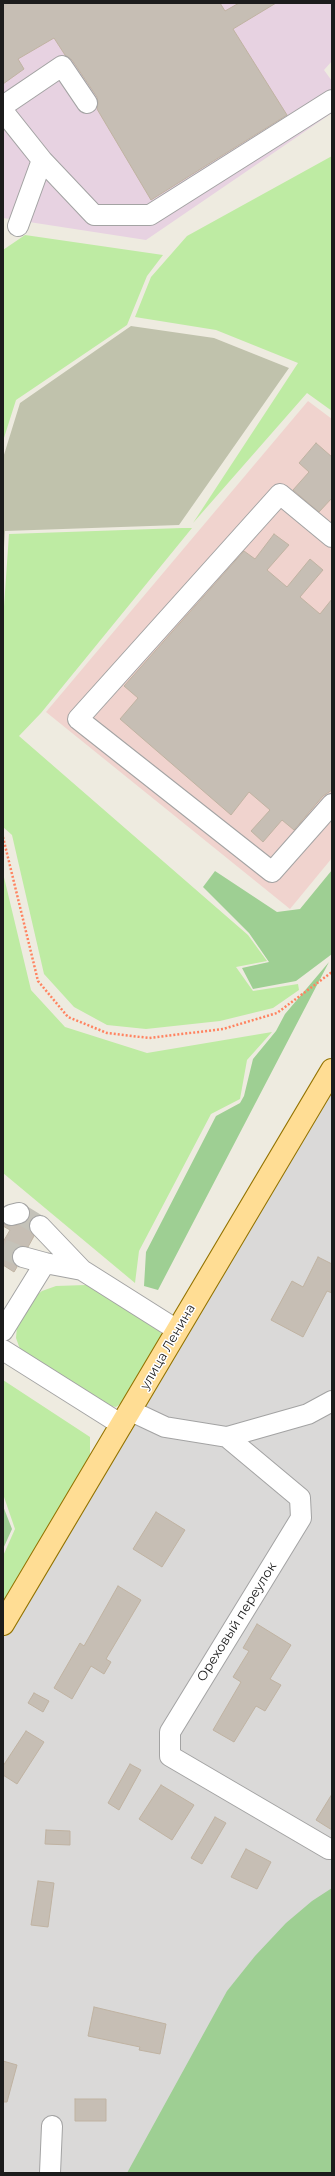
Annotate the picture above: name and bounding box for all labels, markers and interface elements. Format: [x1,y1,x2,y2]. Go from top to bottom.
street label: улица Ленина [137,1301,199,1393]
street label: Ореховый переулок [194,1559,280,1685]

